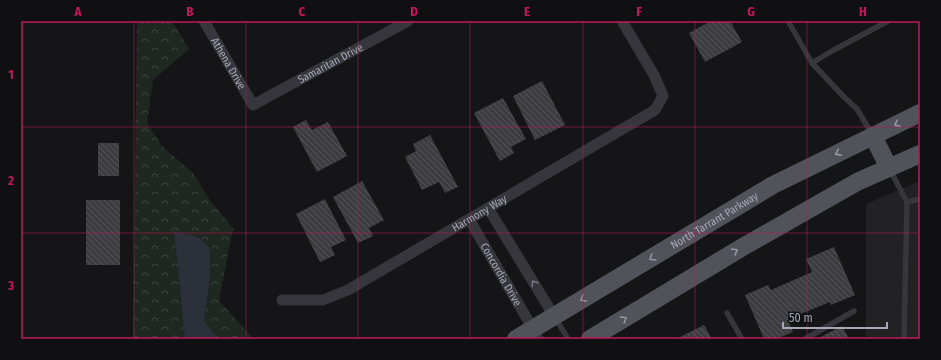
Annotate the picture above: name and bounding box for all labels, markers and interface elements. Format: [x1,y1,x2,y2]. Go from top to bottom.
text: A [73,4,82,19]
text: B [186,4,194,19]
text: C [299,4,306,19]
text: D [410,4,418,19]
text: E [524,4,530,19]
text: F [636,4,642,19]
text: G [747,4,755,19]
text: H [859,4,867,19]
street label: Athena Drive [208,35,248,92]
street label: Samaritan Drive [296,41,365,86]
text: 1 [8,67,14,82]
one-way arrow [893,120,901,127]
one-way arrow [835,148,842,156]
text: 2 [7,173,14,188]
street label: North Tarrant Parkway [668,189,761,252]
street label: Harmony Way [450,192,509,235]
street label: Concordia Drive [477,241,524,308]
one-way arrow [731,249,738,256]
one-way arrow [649,253,656,260]
text: 3 [7,278,14,293]
one-way arrow [531,280,539,287]
one-way arrow [580,295,587,302]
scale bar [783,304,887,330]
text: 50 m [789,311,813,325]
one-way arrow [620,316,627,323]

